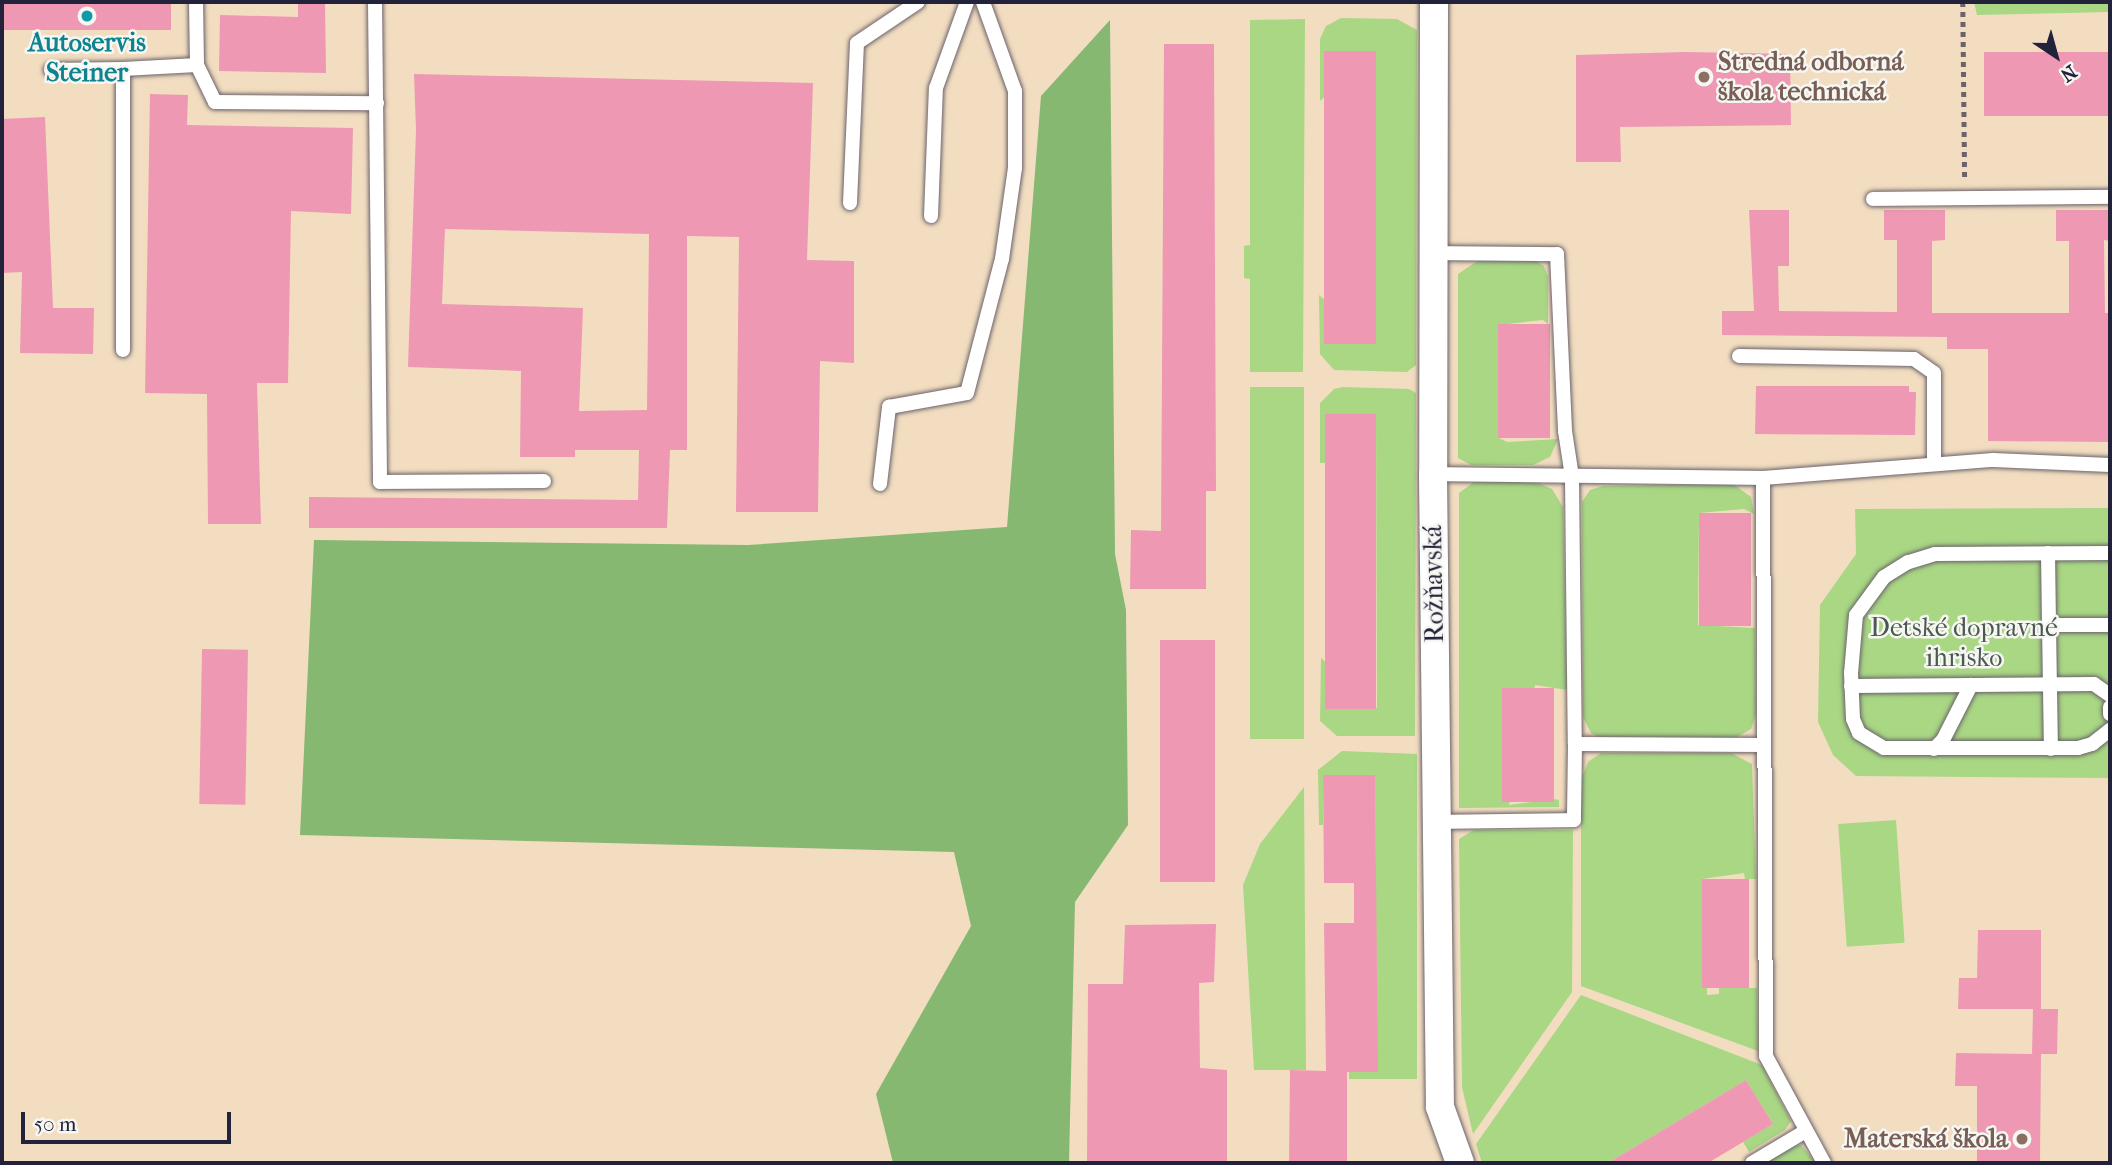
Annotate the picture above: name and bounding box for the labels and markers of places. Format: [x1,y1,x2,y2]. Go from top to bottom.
marker: Autoservis Steiner [79,8,95,24]
place label: Autoservis Steiner [28,27,146,88]
place label: Stredná odborná škola technická [1718,46,1903,108]
marker: Stredná odborná škola technická [1696,69,1712,85]
place label: Materská škola [1844,1123,2008,1155]
marker: Materská škola [2014,1131,2030,1147]

